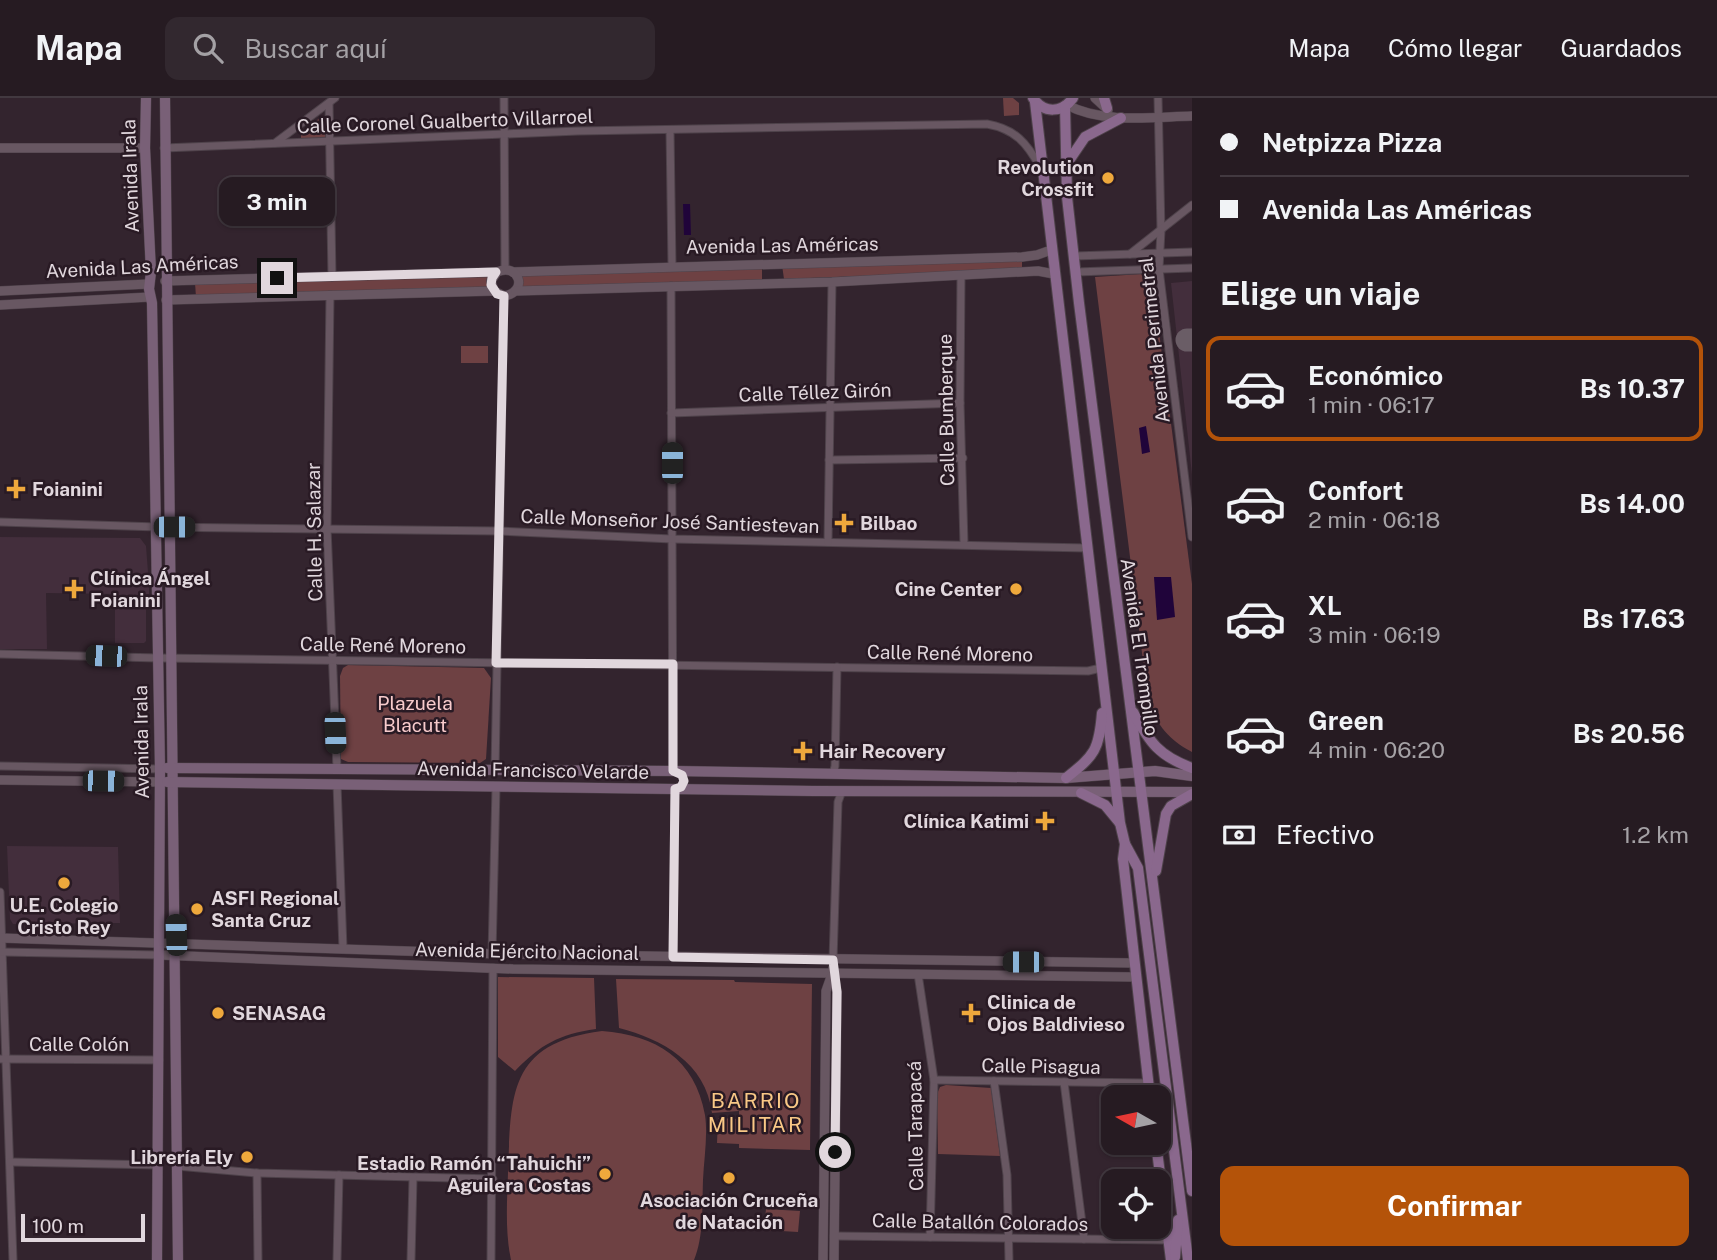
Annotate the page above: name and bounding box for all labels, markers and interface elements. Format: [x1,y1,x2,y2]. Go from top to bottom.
search box [165,17,655,80]
text: Mapa [35,29,123,67]
icon: search [189,29,227,67]
text: Buscar aquí [245,33,386,64]
text: Mapa [1288,34,1350,62]
text: Cómo llegar [1388,34,1522,62]
text: Guardados [1560,34,1682,62]
street label: Calle Coronel Gualberto Villarroel [296,105,594,137]
street label: Avenida Irala [117,119,143,233]
text: Netpizza Pizza [1262,127,1442,158]
place label: Revolution Crossfit [997,156,1094,200]
marker: Revolution Crossfit [1100,170,1116,186]
callout: 3 min [219,176,335,226]
text: 3 min [247,188,307,215]
text: Avenida Las Américas [1262,194,1532,225]
street label: Avenida Las Américas [685,232,879,258]
street label: Avenida Las Américas [45,250,239,282]
street label: Avenida Perimetral [1134,256,1174,424]
route end [261,262,293,294]
text: Elige un viaje [1220,275,1420,312]
street label: Calle Bumberque [934,334,958,486]
icon: car [1224,357,1287,420]
text: Económico [1308,360,1443,391]
text: Bs 10.37 [1580,373,1685,404]
street label: Calle Téllez Girón [738,378,892,406]
text: 1 min · 06:17 [1308,391,1435,418]
car [662,442,683,484]
street label: Calle H. Salazar [302,462,326,602]
icon: car [1224,472,1287,535]
text: Confort [1308,475,1404,506]
place label: Foianini [32,478,103,500]
marker: Foianini [6,479,26,499]
text: Bs 14.00 [1579,488,1685,519]
street label: Calle Monseñor José Santiestevan [520,505,820,537]
text: 2 min · 06:18 [1308,506,1440,533]
place label: Bilbao [860,512,918,534]
marker: Bilbao [834,513,854,533]
car [154,517,196,538]
street label: Avenida El Trompillo [1117,557,1163,737]
place label: Clínica Ángel Foianini [90,567,211,611]
place label: Cine Center [895,578,1002,600]
marker: Clínica Ángel Foianini [64,579,84,599]
marker: Cine Center [1008,581,1024,597]
icon: car [1224,587,1287,650]
text: XL [1308,590,1342,621]
text: Bs 17.63 [1582,603,1685,634]
text: 3 min · 06:19 [1308,621,1441,648]
street label: Calle René Moreno [300,633,466,657]
street label: Calle René Moreno [867,641,1033,665]
car [85,645,128,667]
street label: Avenida Irala [129,685,153,799]
park label: Plazuela Blacutt [377,692,453,736]
icon: car [1224,702,1287,765]
text: Green [1308,705,1384,736]
car [324,712,347,754]
text: Bs 20.56 [1573,718,1685,749]
text: 4 min · 06:20 [1308,736,1445,763]
place label: Hair Recovery [819,740,946,762]
marker: Hair Recovery [793,741,813,761]
street label: Avenida Francisco Velarde [417,757,649,783]
car [82,770,125,792]
place label: Clínica Katimi [903,810,1029,832]
marker: Clínica Katimi [1035,811,1055,831]
icon: cash [1220,816,1258,854]
text: Efectivo [1276,819,1374,850]
text: 1.2 km [1622,821,1689,848]
marker: U.E. Colegio Cristo Rey [56,875,72,891]
place label: ASFI Regional Santa Cruz [211,887,339,931]
place label: U.E. Colegio Cristo Rey [10,894,119,938]
marker: ASFI Regional Santa Cruz [189,901,205,917]
car [165,914,188,956]
street label: Avenida Ejército Nacional [415,938,639,964]
car [1003,952,1045,973]
place label: Clinica de Ojos Baldivieso [987,991,1125,1035]
place label: SENASAG [232,1002,326,1024]
marker: Clinica de Ojos Baldivieso [961,1003,981,1023]
marker: SENASAG [210,1005,226,1021]
street label: Calle Colón [29,1033,129,1055]
street label: Calle Pisagua [981,1054,1101,1078]
street label: Calle Tarapacá [903,1061,927,1191]
north arrow [1101,1085,1171,1155]
map controls [1101,1085,1171,1239]
district label: BARRIO MILITAR [708,1088,804,1137]
route start [819,1136,851,1168]
place label: Librería Ely [130,1146,233,1168]
marker: Librería Ely [239,1149,255,1165]
place label: Estadio Ramón “Tahuichi” Aguilera Costas [357,1152,591,1196]
marker: Estadio Ramón “Tahuichi” Aguilera Costas [597,1166,613,1182]
button: Confirmar [1220,1166,1689,1246]
button: locate [1101,1169,1171,1239]
marker: Asociación Cruceña de Natación [721,1170,737,1186]
place label: Asociación Cruceña de Natación [640,1189,818,1233]
street label: Calle Batallón Colorados [872,1209,1088,1235]
scale bar [21,1211,145,1243]
text: 100 m [32,1215,84,1237]

